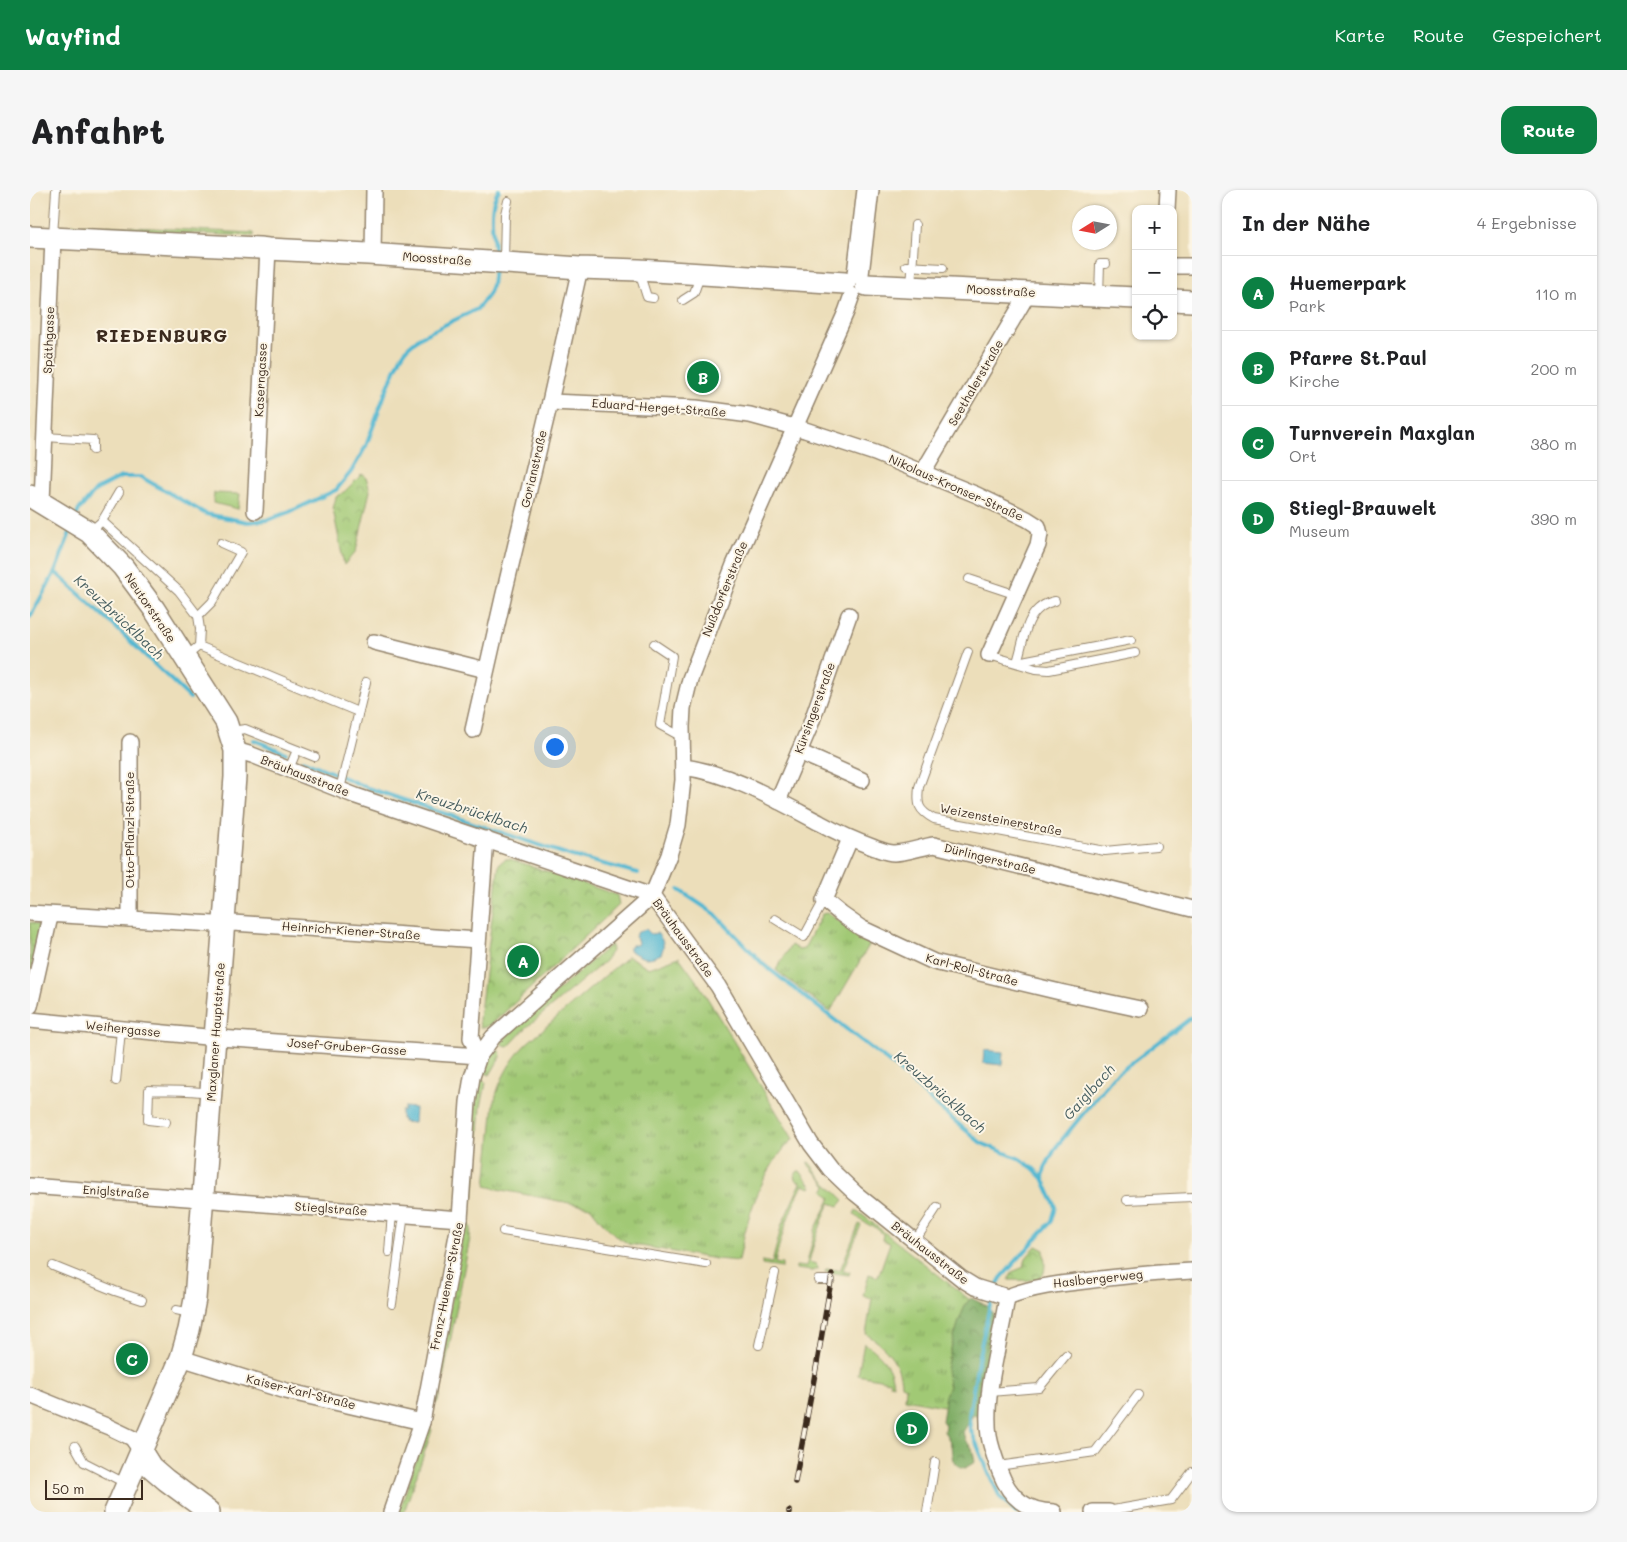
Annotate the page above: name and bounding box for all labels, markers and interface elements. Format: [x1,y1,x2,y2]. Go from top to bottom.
text: Wayfind [25,20,121,51]
text: Karte [1335,23,1385,47]
text: Route [1413,23,1464,47]
text: Gespeichert [1492,23,1602,47]
button: Route [1501,106,1597,154]
text: Anfahrt [30,107,165,153]
north arrow [1072,205,1117,250]
map controls [1132,205,1177,340]
button: + [1132,205,1177,250]
text: In der Nähe [1242,209,1370,236]
text: 4 Ergebnisse [1477,212,1577,233]
street label: Moosstraße [402,248,472,268]
button: − [1132,250,1177,295]
text: Huemerpark [1289,270,1407,295]
street label: Moosstraße [966,280,1036,300]
text: A [1252,283,1264,304]
text: 110 m [1535,283,1577,304]
button: locate [1132,295,1177,340]
text: Park [1289,295,1325,316]
street label: Späthgasse [39,306,57,374]
district label: RIEDENBURG [96,323,228,347]
street label: Seethalerstraße [944,336,1006,429]
street label: Kaserngasse [250,342,270,417]
text: Pfarre St.Paul [1289,345,1427,370]
pin: B [687,358,719,396]
text: B [1253,358,1263,379]
text: 200 m [1530,358,1577,379]
text: Kirche [1289,370,1340,391]
street label: Eduard-Herget-Straße [591,394,727,420]
text: Turnverein Maxglan [1289,420,1475,445]
street label: Gorianstraße [516,428,550,509]
text: C [1252,433,1264,454]
text: 380 m [1530,433,1577,454]
text: Ort [1289,445,1317,466]
street label: Nikolaus-Kronser-Straße [886,450,1026,524]
text: Stiegl-Brauwelt [1289,495,1436,520]
text: D [1252,508,1264,529]
text: 390 m [1530,508,1577,529]
text: Museum [1289,520,1350,541]
street label: Nußdorferstraße [698,539,751,639]
street label: Neutorstraße [122,569,180,645]
water label: Kreuzbrücklbach [70,570,168,663]
street label: Kürsingerstraße [790,660,838,756]
your location [542,734,568,760]
street label: Bräuhausstraße [259,751,352,799]
street label: Otto-Pflanzl-Straße [121,772,137,888]
water label: Kreuzbrücklbach [414,784,530,838]
street label: Weizensteinerstraße [939,799,1064,839]
street label: Dürlingerstraße [943,839,1038,877]
street label: Bräuhausstraße [650,895,718,980]
street label: Heinrich-Kiener-Straße [281,917,421,943]
pin: A [507,942,539,980]
street label: Karl-Roll-Straße [924,949,1020,989]
street label: Maxglaner Hauptstraße [202,962,228,1102]
street label: Weihergasse [85,1016,161,1040]
street label: Josef-Gruber-Gasse [287,1034,407,1058]
water label: Kreuzbrücklbach [890,1046,990,1137]
water label: Gaiglbach [1059,1060,1119,1124]
street label: Eniglstraße [82,1181,150,1201]
street label: Stieglstraße [294,1197,368,1219]
street label: Bräuhausstraße [889,1217,973,1287]
street label: Franz-Huemer-Straße [426,1221,466,1351]
street label: Haslbergerweg [1052,1265,1144,1291]
pin: C [116,1340,148,1378]
street label: Kaiser-Karl-Straße [245,1370,358,1412]
pin: D [896,1409,928,1447]
scale bar [45,1477,142,1500]
text: 50 m [52,1479,84,1498]

